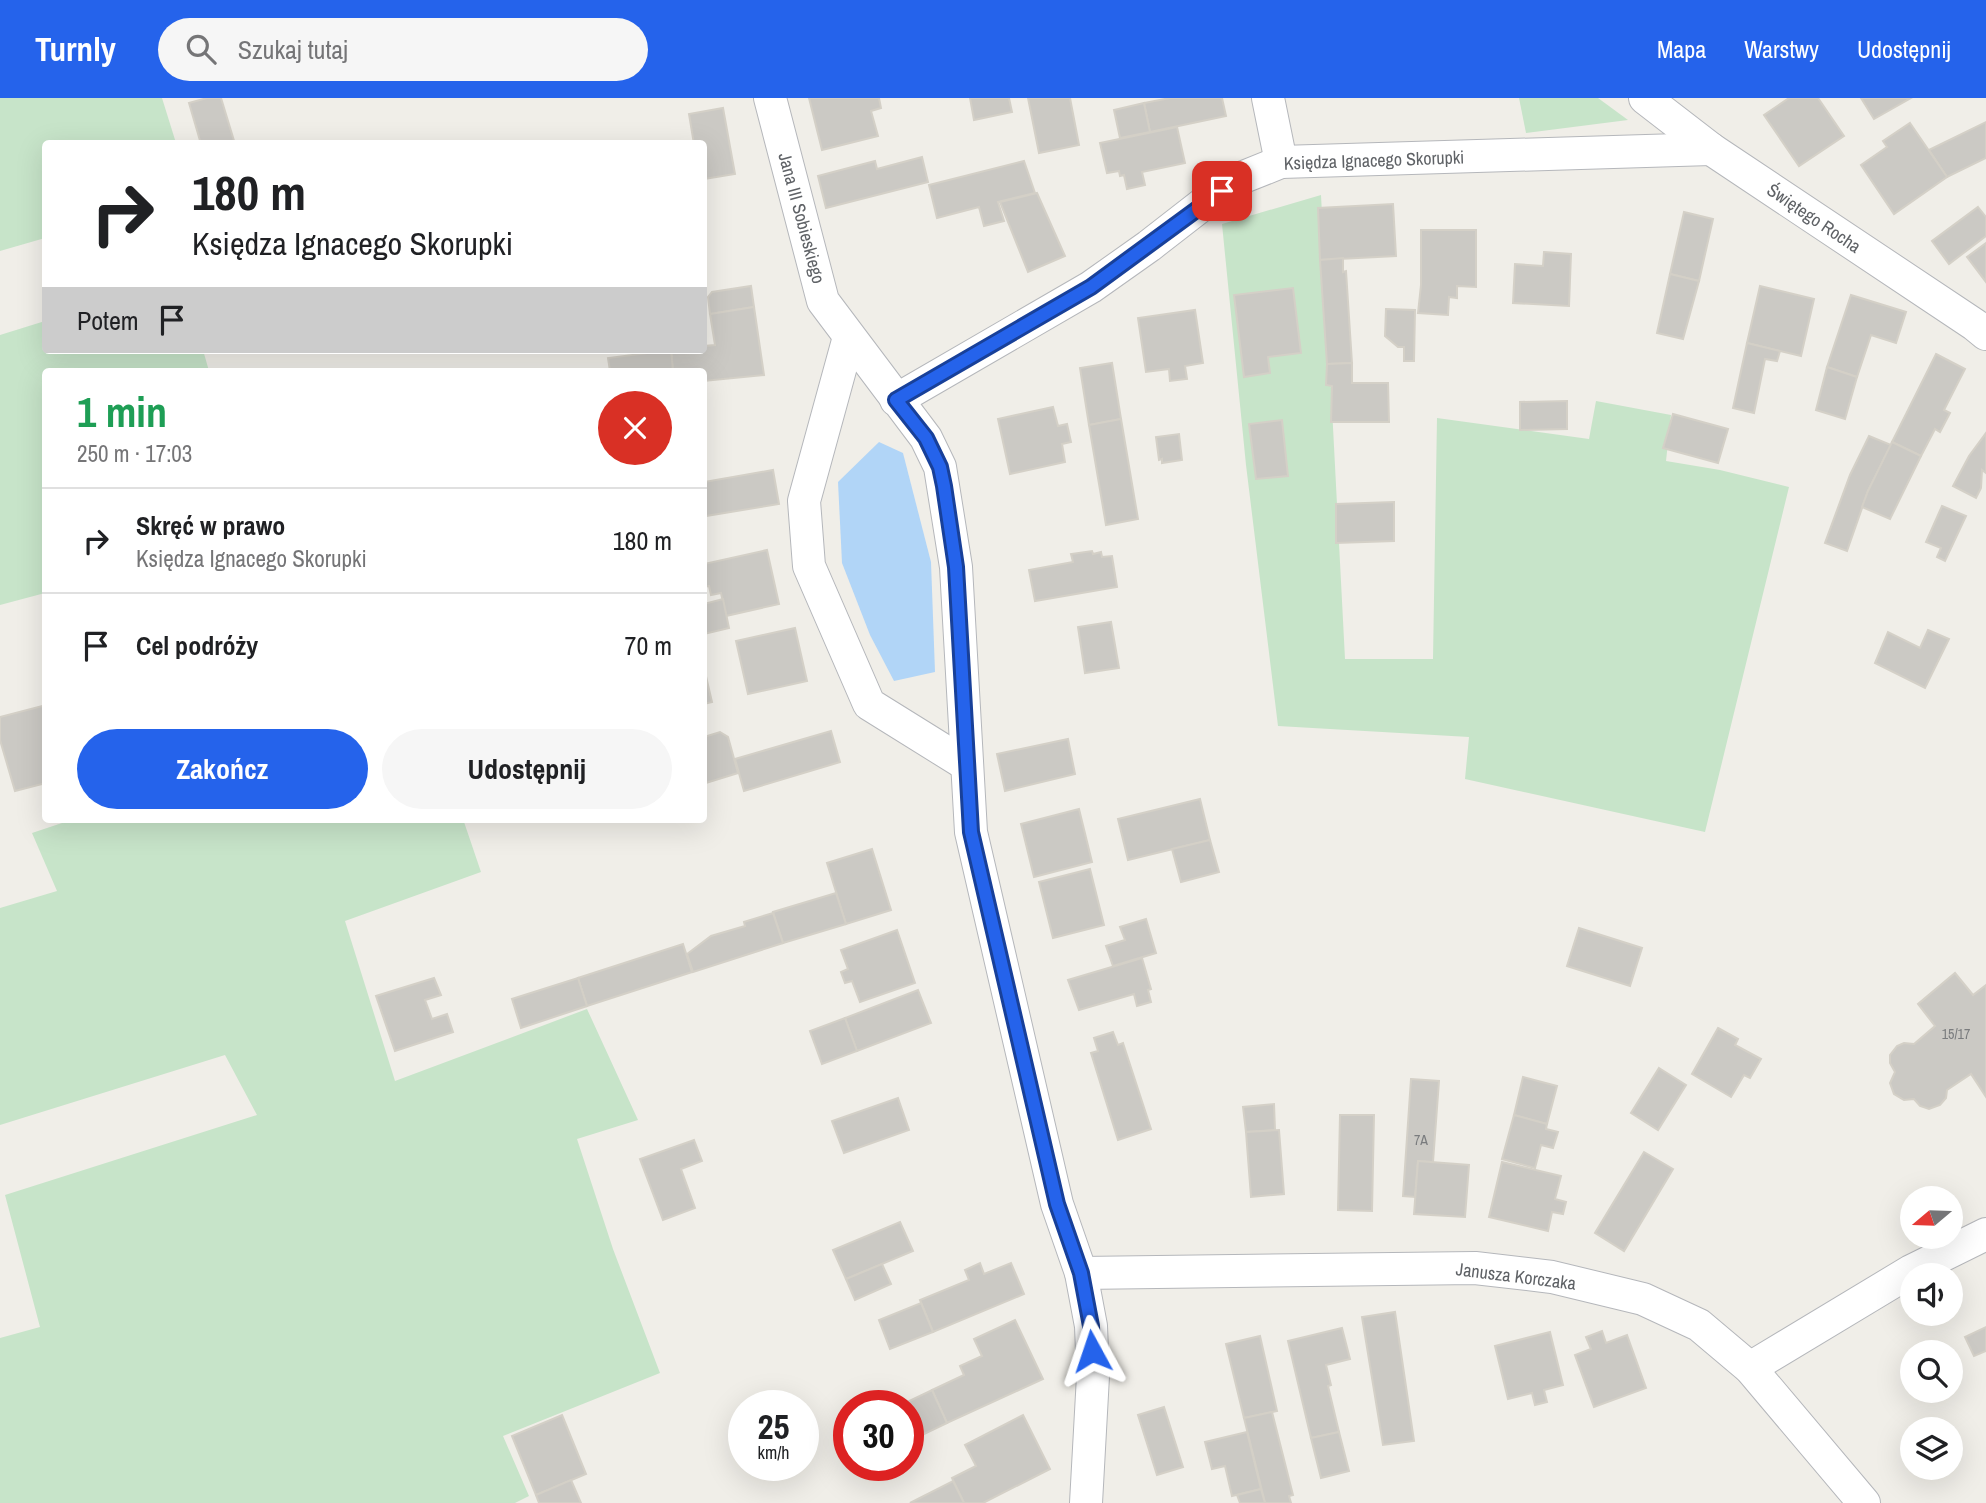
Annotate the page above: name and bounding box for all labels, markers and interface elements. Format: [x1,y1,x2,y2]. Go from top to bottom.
search box [158,18,648,81]
text: Turnly [35,27,116,71]
icon: search [182,30,220,68]
text: Szukaj tutaj [238,32,348,67]
text: Mapa [1657,33,1706,65]
text: Warstwy [1744,33,1819,65]
text: Udostępnij [1857,33,1951,65]
street label: Księdza Ignacego Skorupki [1283,144,1465,176]
street label: Jana III Sobieskiego [773,150,831,286]
text: 180 m [192,159,306,225]
pin [1192,161,1252,221]
icon: right [77,168,168,259]
icon: arrive [1203,172,1241,210]
street label: Świętego Rocha [1762,177,1866,259]
text: Księdza Ignacego Skorupki [192,222,513,265]
icon: arrive [153,301,191,339]
text: Potem [77,303,139,338]
text: 1 min [77,384,167,440]
button: close [598,391,672,465]
text: 250 m · 17:03 [77,438,192,469]
text: Skręć w prawo [136,508,285,543]
icon: right [77,522,115,560]
text: 180 m [613,523,672,558]
text: Księdza Ignacego Skorupki [136,543,367,574]
icon: arrive [77,627,115,665]
text: Cel podróży [136,628,258,663]
text: 70 m [625,628,672,663]
button: Zakończ [77,729,368,809]
button: Udostępnij [382,729,672,809]
house number: 15/17 [1942,1025,1970,1043]
house number: 7A [1414,1131,1428,1149]
north arrow [1900,1186,1964,1250]
map controls [1900,1186,1963,1480]
street label: Janusza Korczaka [1455,1256,1577,1296]
button: sound [1900,1263,1963,1326]
position arrow [1055,1314,1129,1388]
button: search [1900,1340,1963,1403]
speed limit sign: 30 [833,1390,924,1481]
text: 25 [758,1403,789,1450]
button: layers [1900,1417,1963,1480]
text: km/h [758,1440,790,1465]

